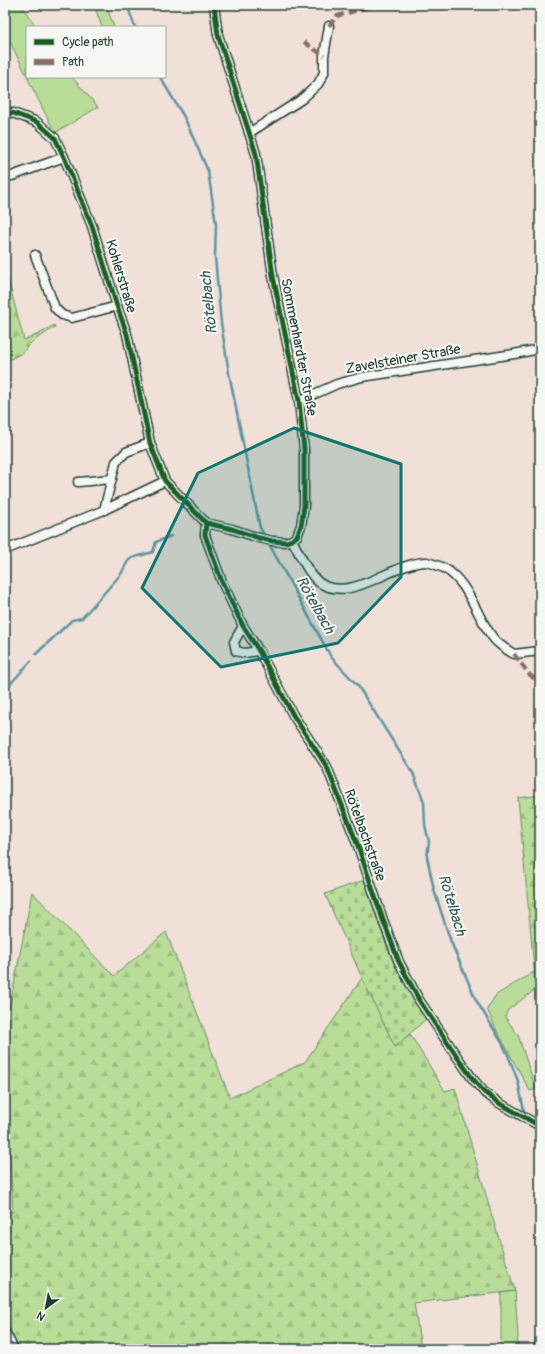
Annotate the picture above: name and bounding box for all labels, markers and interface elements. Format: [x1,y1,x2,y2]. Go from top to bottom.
legend [26,26,166,78]
text: Cycle path [62,35,114,50]
text: Path [62,55,84,70]
street label: Kohlerstraße [102,237,140,315]
water label: Rötelbach [196,270,222,335]
street label: Sommenhardter Straße [277,277,321,417]
street label: Zavelsteiner Straße [344,341,462,377]
water label: Rötelbach [291,573,339,638]
street label: Rötelbachstraße [340,787,390,883]
water label: Rötelbach [434,872,471,939]
north arrow [26,1288,66,1328]
text: N [34,1308,48,1324]

